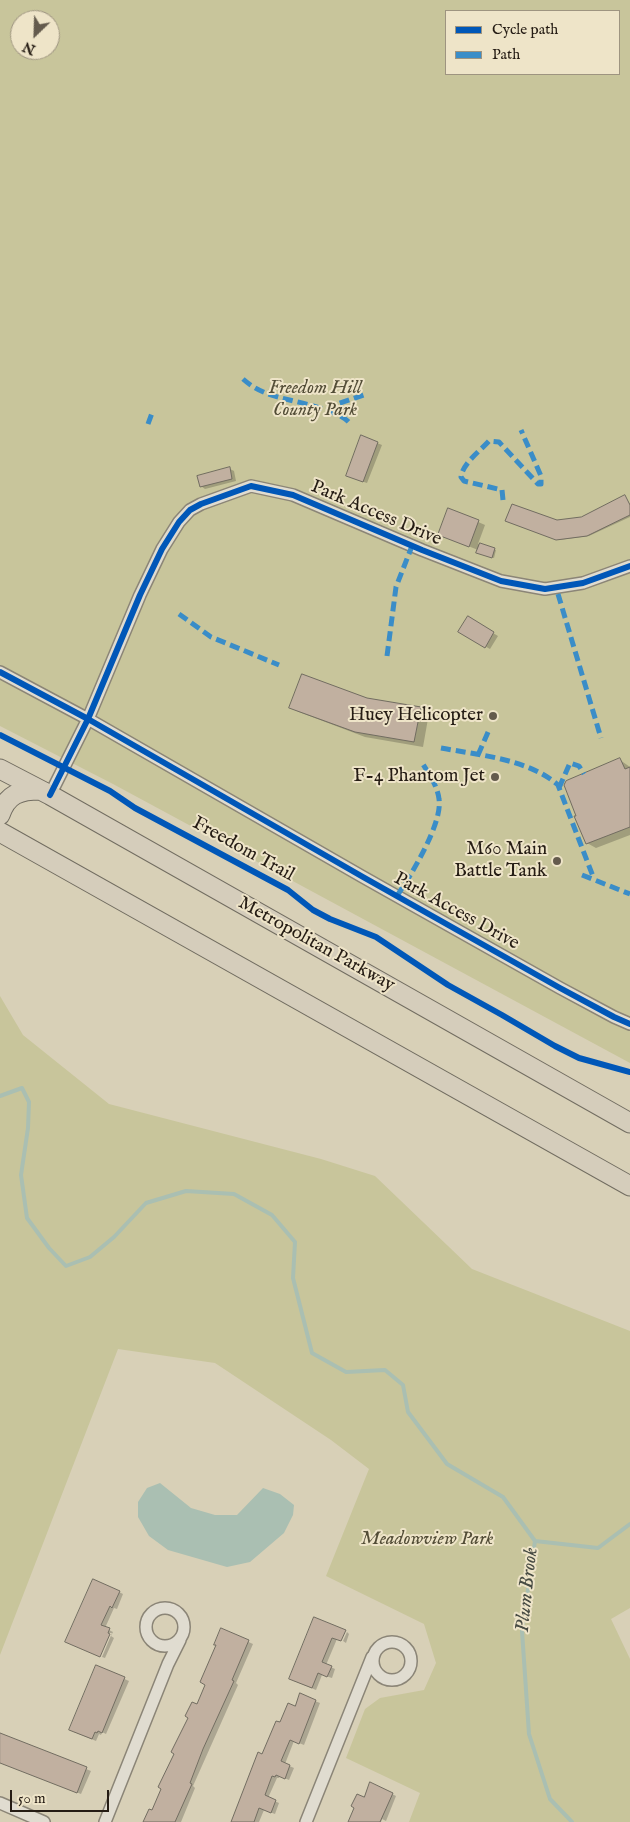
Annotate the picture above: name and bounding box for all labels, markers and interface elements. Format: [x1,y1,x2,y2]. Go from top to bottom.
north arrow [10,10,60,60]
legend [445,10,620,75]
text: Cycle path [492,20,558,39]
text: N [20,37,39,58]
text: Path [492,45,520,64]
park label: Freedom Hill County Park [268,378,362,422]
street label: Park Access Drive [307,476,445,552]
place label: Huey Helicopter [349,705,483,727]
marker: Huey Helicopter [487,710,499,722]
place label: F-4 Phantom Jet [353,766,485,788]
marker: F-4 Phantom Jet [489,771,501,783]
street label: Freedom Trail [188,813,298,887]
place label: M60 Main Battle Tank [454,839,547,883]
marker: M60 Main Battle Tank [551,855,563,867]
street label: Park Access Drive [389,868,523,956]
street label: Metropolitan Parkway [234,892,398,998]
park label: Meadowview Park [361,1529,493,1551]
water label: Plum Brook [512,1547,544,1633]
scale bar [12,1780,111,1812]
text: 50 m [18,1789,46,1808]

